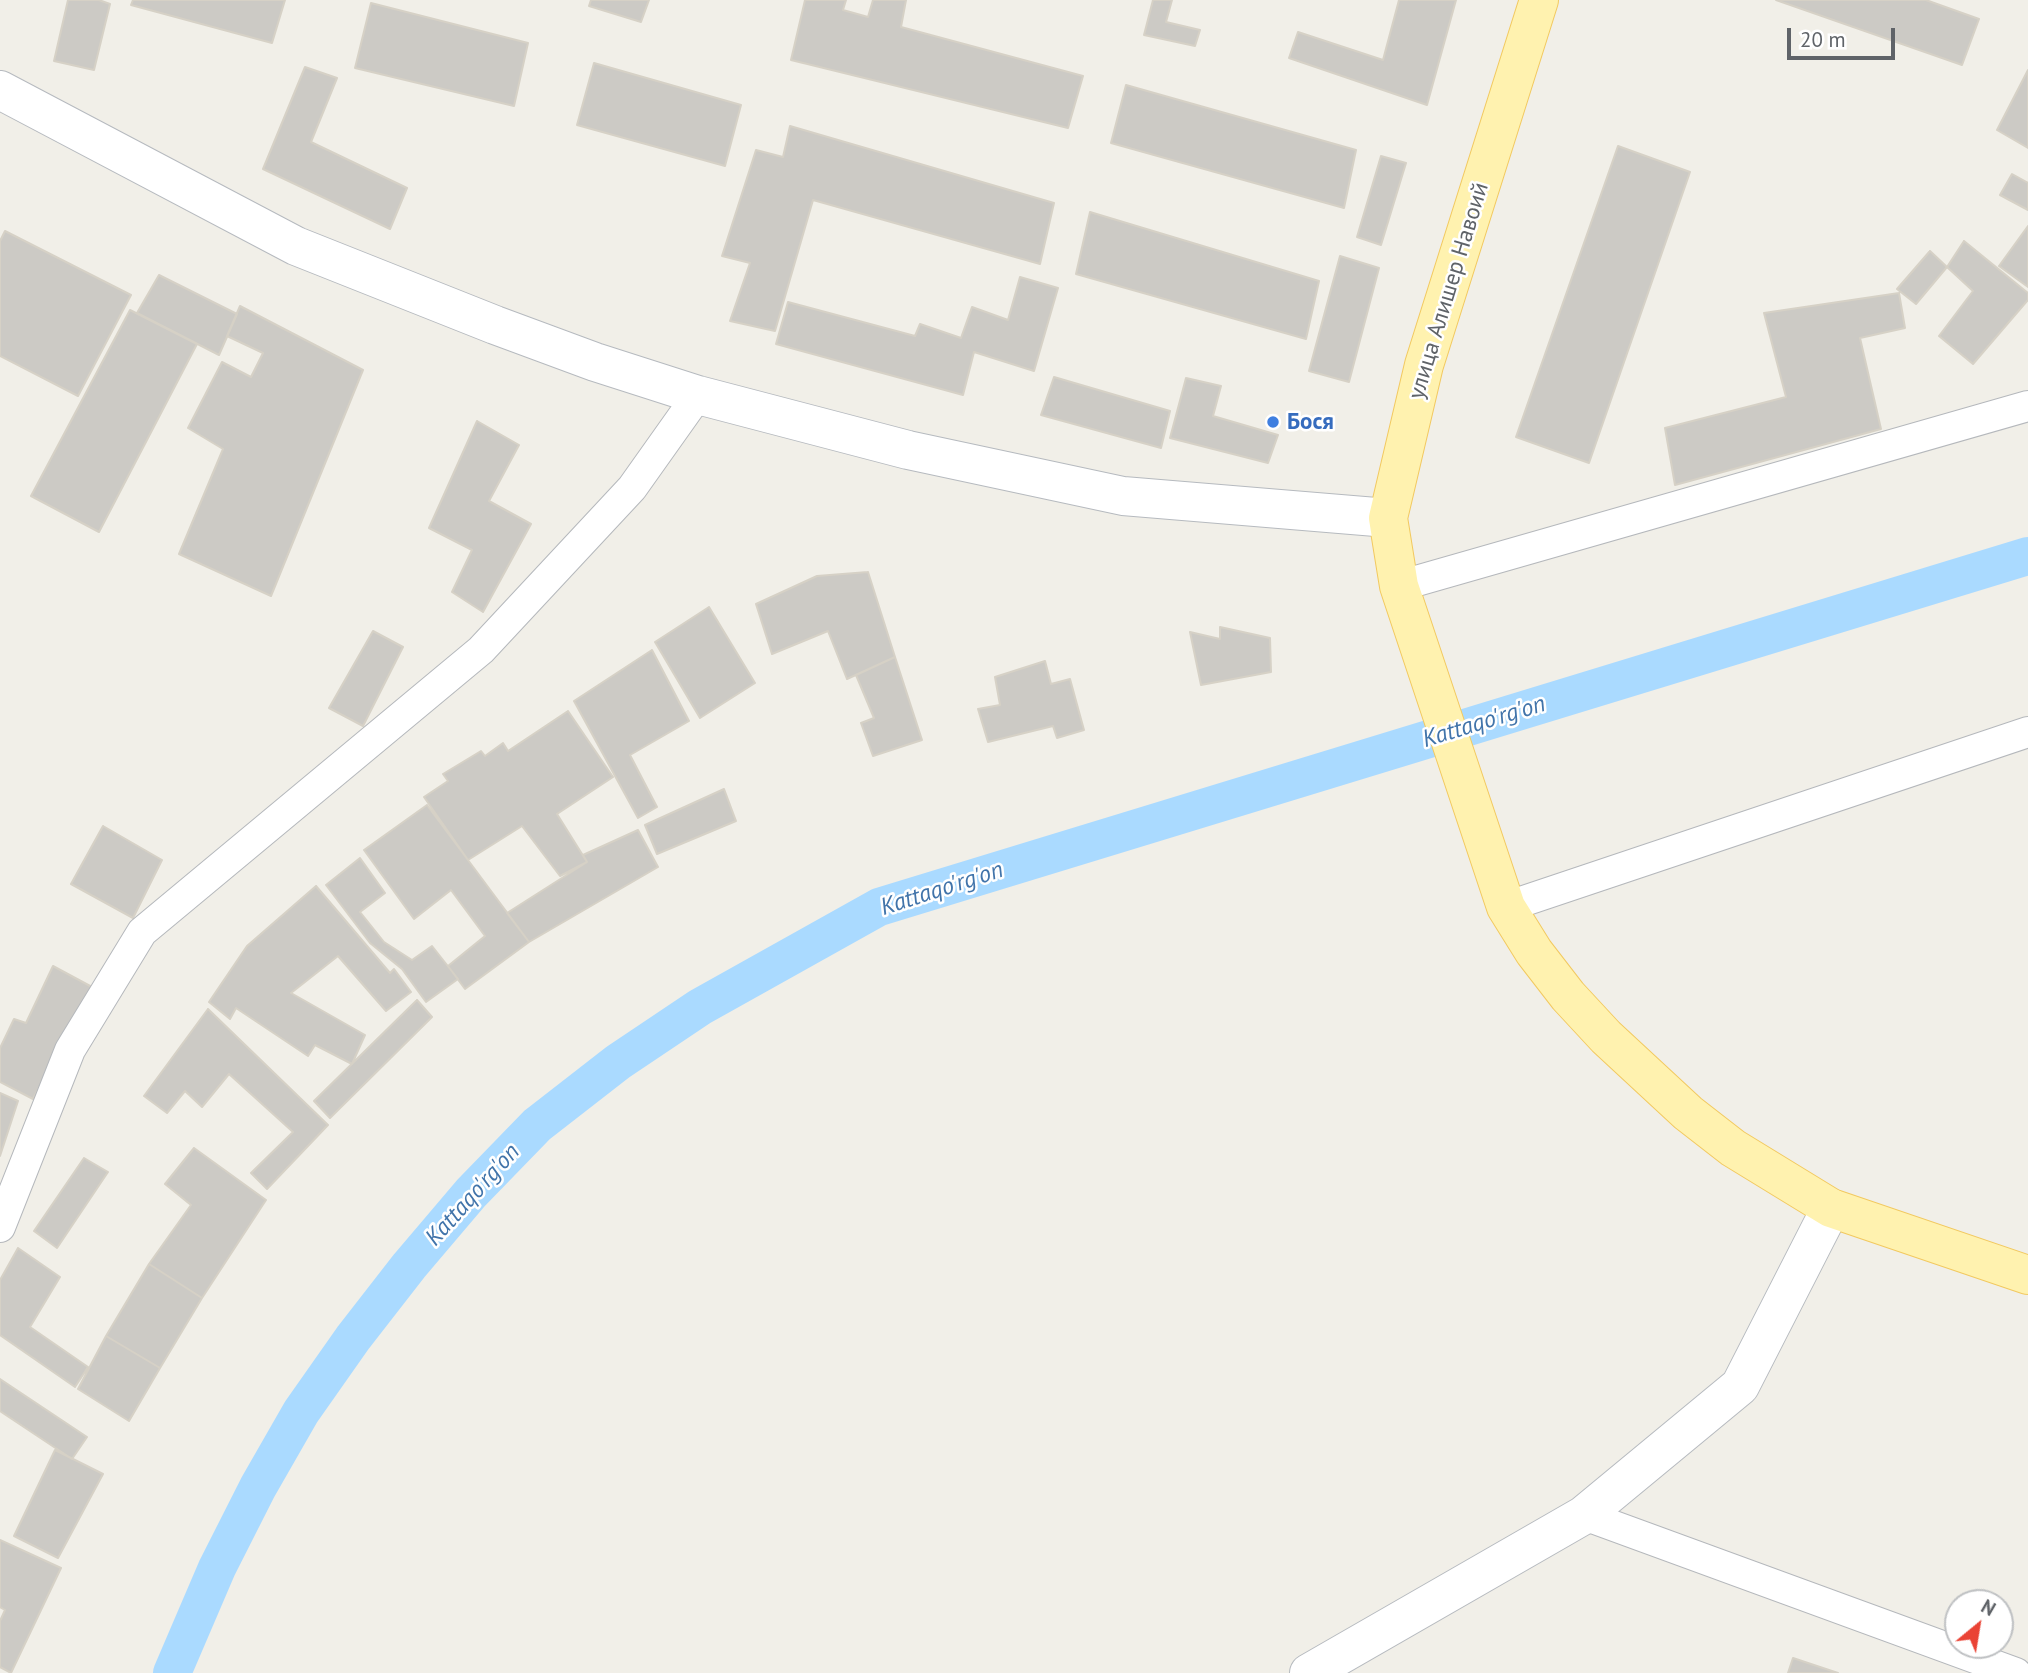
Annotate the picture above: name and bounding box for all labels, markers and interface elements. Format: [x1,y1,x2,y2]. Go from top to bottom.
scale bar [1790,14,1898,58]
text: 20 m [1800,26,1846,53]
street label: улица Алишер Навоий [1403,179,1495,403]
place label: Бося [1287,408,1334,436]
marker: Бося [1265,414,1281,430]
water label: Kattaqo'rg'on [1419,690,1549,754]
water label: Kattaqo'rg'on [877,856,1007,922]
water label: Kattaqo'rg'on [420,1138,526,1252]
north arrow [1944,1589,2014,1659]
text: N [1977,1594,2000,1621]

